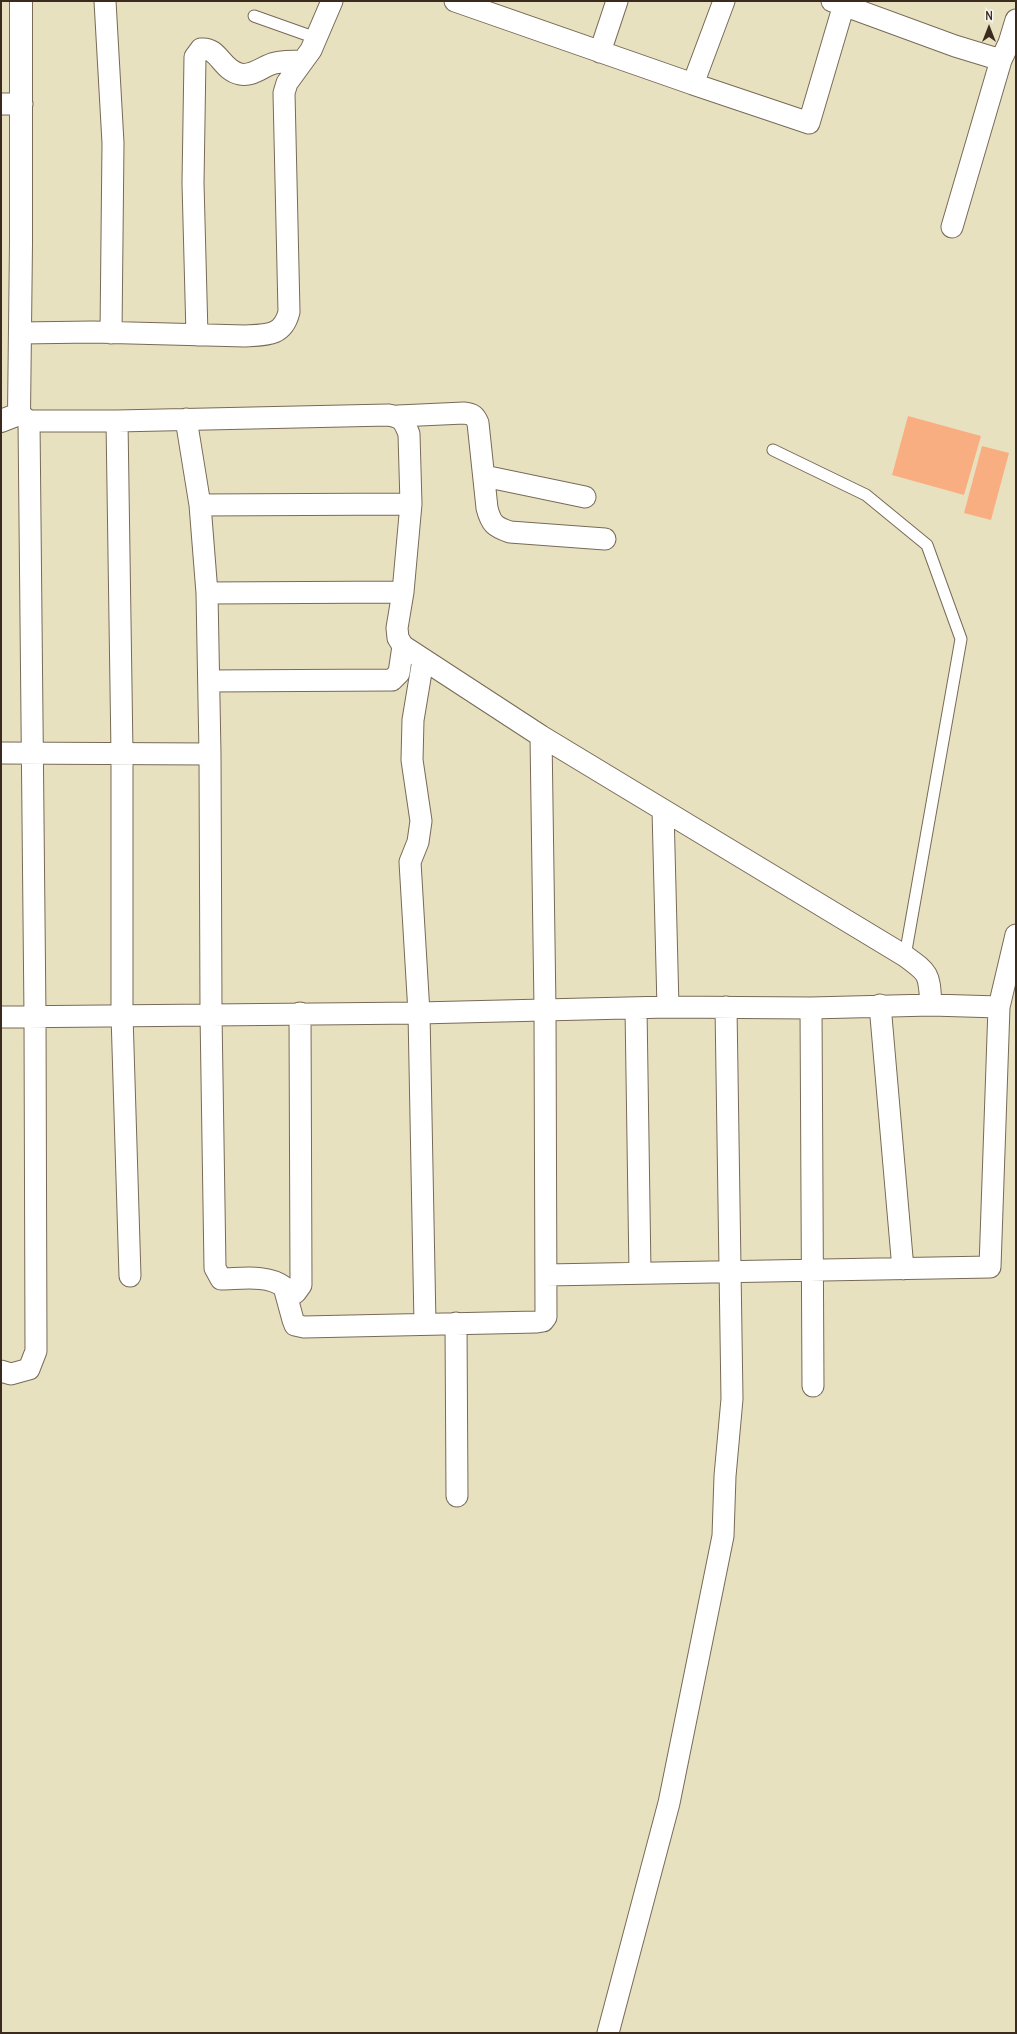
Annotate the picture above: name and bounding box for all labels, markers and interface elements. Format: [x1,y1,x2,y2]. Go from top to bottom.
north arrow [969,8,1009,48]
text: N [985,9,993,23]

